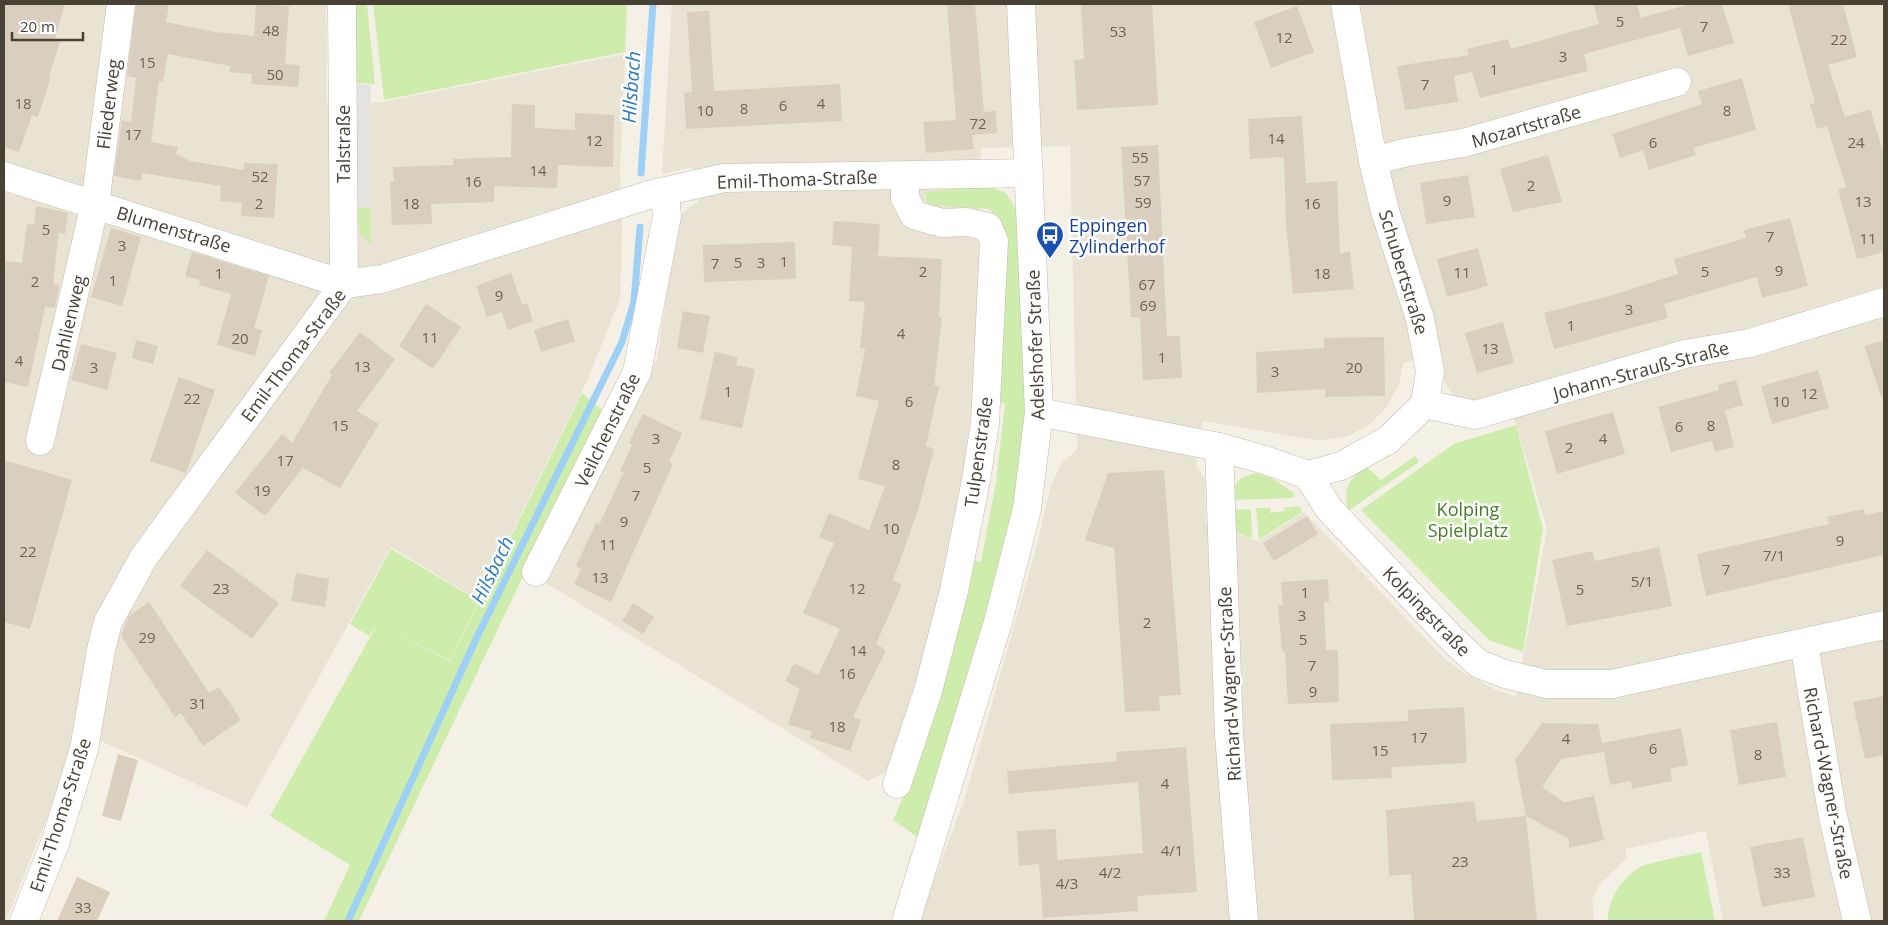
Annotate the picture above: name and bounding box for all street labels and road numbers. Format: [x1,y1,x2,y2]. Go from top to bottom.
street label: Fliederweg [91,57,125,151]
street label: Mozartstraße [1468,99,1584,153]
street label: Talstraße [331,105,355,183]
street label: Emil-Thoma-Straße [716,164,878,194]
street label: Blumenstraße [114,200,234,258]
street label: Schubertstraße [1374,207,1434,337]
street label: Adelshofer Straße [1020,269,1050,421]
street label: Dahlienweg [45,272,91,374]
street label: Emil-Thoma-Straße [235,284,351,426]
street label: Johann-Strauß-Straße [1548,335,1732,406]
street label: Veilchenstraße [569,369,645,491]
street label: Tulpenstraße [958,395,998,509]
street label: Kolpingstraße [1378,561,1476,661]
street label: Richard-Wagner-Straße [1212,586,1246,782]
street label: Richard-Wagner-Straße [1799,685,1859,881]
street label: Emil-Thoma-Straße [24,735,96,895]

